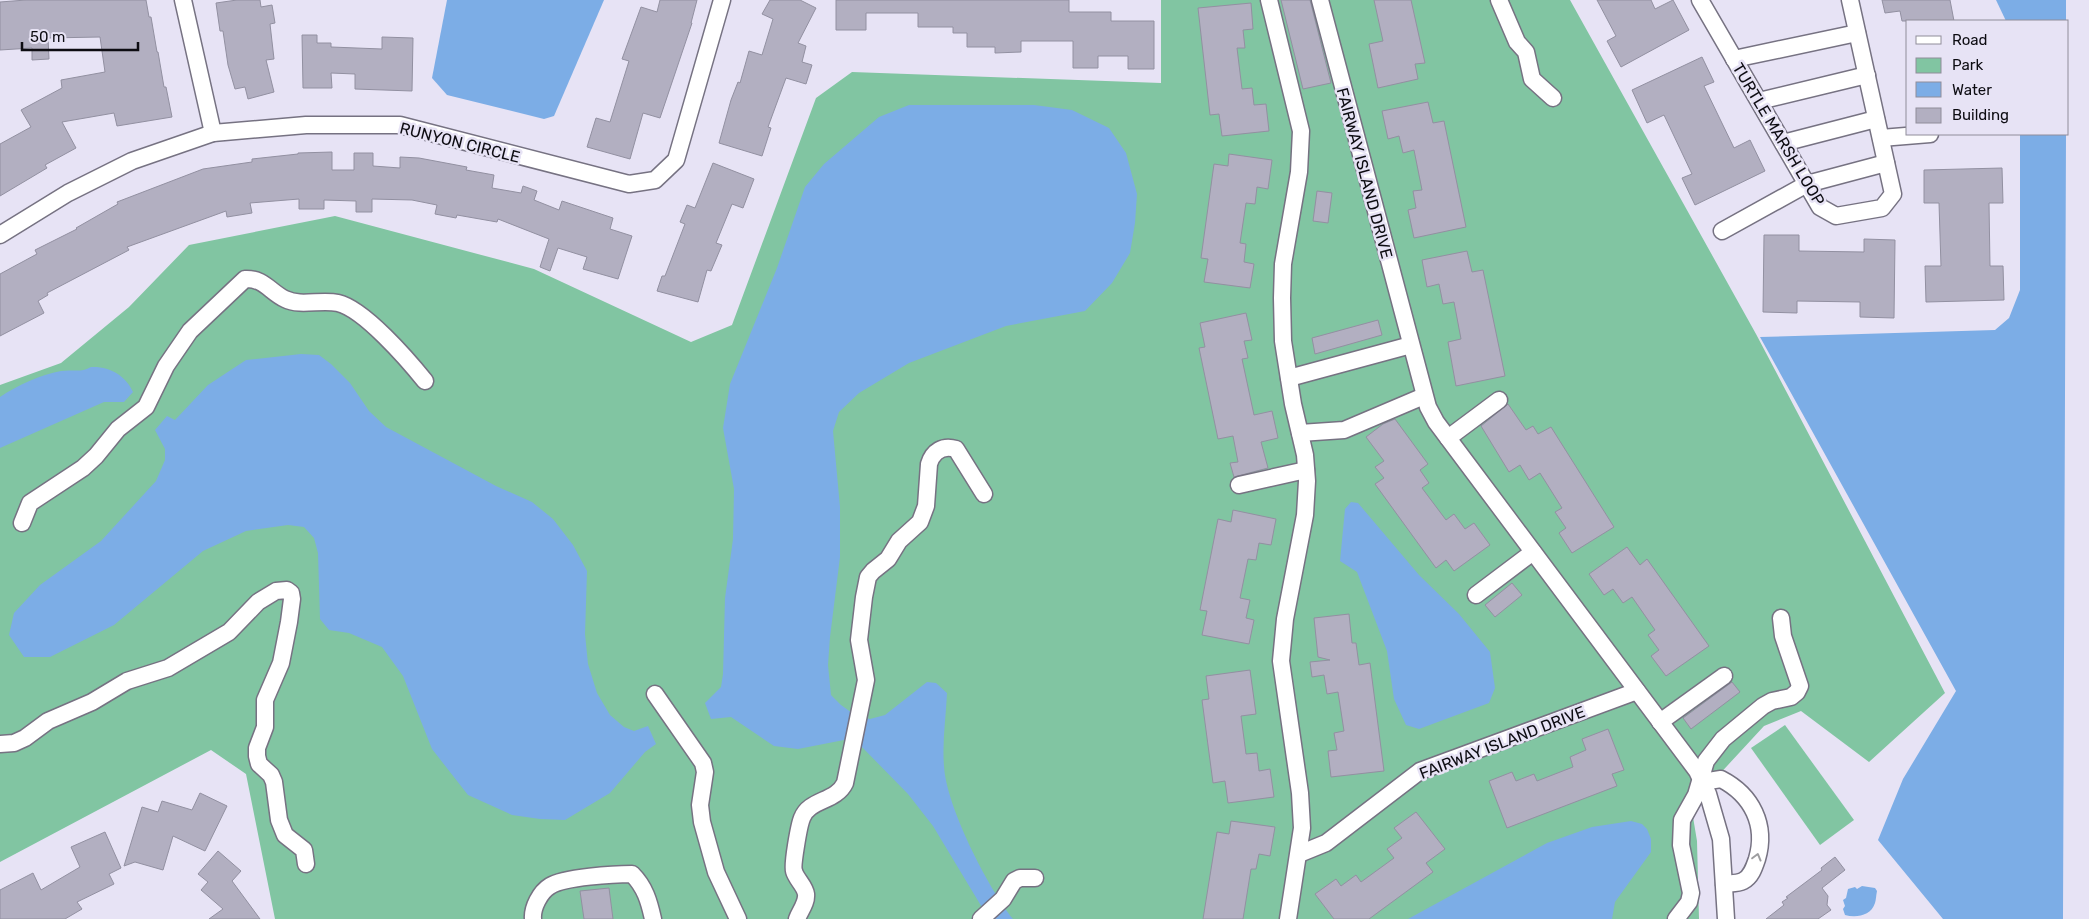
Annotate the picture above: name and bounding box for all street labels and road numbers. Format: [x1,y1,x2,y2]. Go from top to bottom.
street label: TURTLE MARSH LOOP [1729,60,1829,209]
street label: FAIRWAY ISLAND DRIVE [1333,86,1396,261]
street label: RUNYON CIRCLE [398,118,522,167]
street label: FAIRWAY ISLAND DRIVE [1417,702,1588,783]

